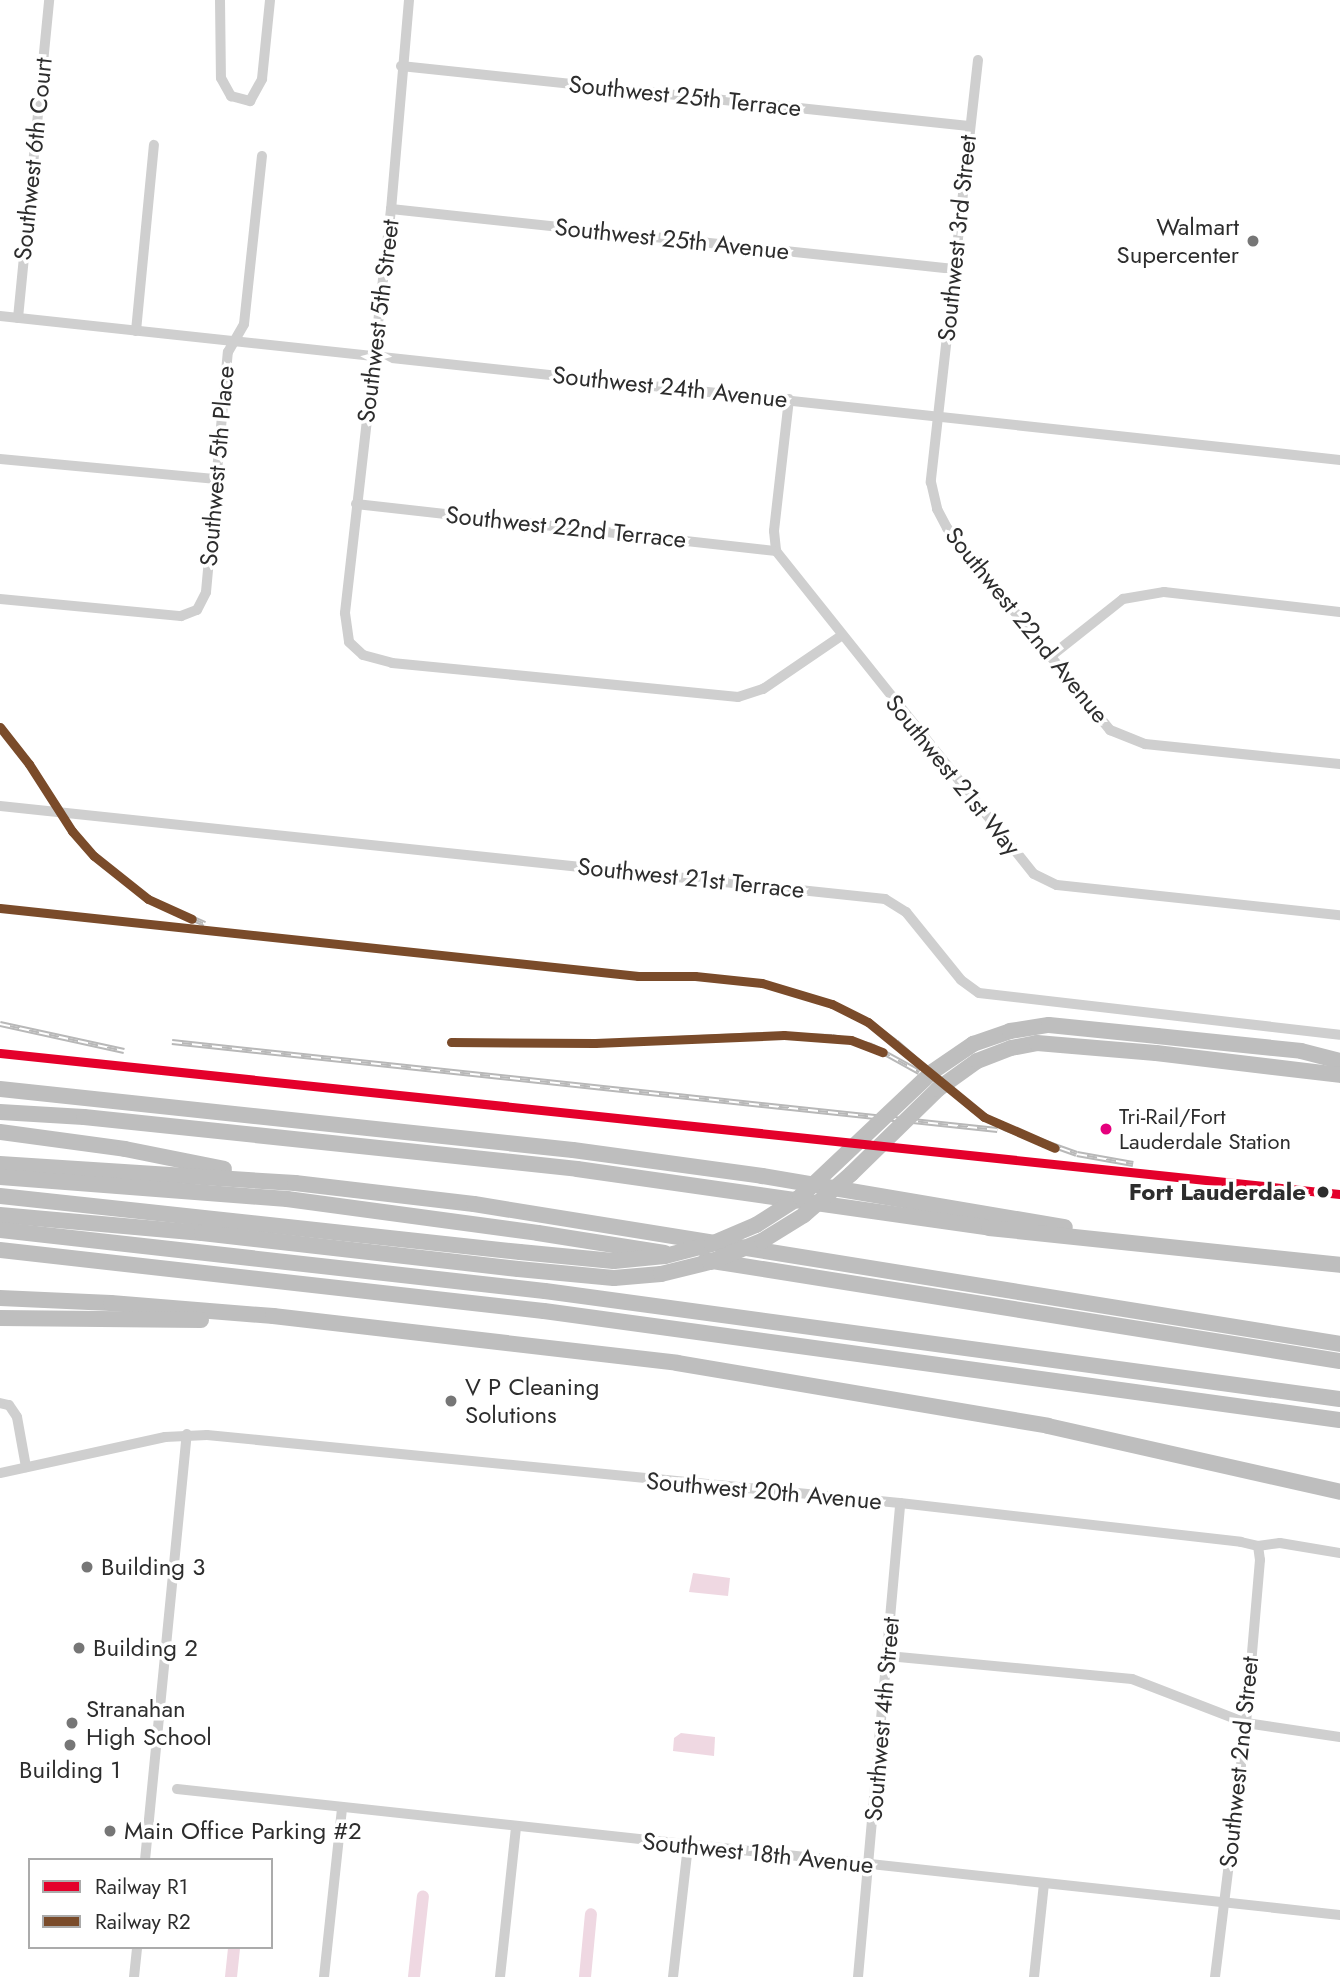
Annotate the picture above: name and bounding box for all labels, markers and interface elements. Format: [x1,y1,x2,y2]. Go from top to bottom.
street label: Southwest 6th Court [8,56,58,262]
street label: Southwest 25th Terrace [567,69,803,123]
street label: Southwest 3rd Street [932,133,982,343]
street label: Southwest 25th Avenue [553,212,791,266]
place label: Walmart Supercenter [1117,213,1239,269]
street label: Southwest 5th Street [351,218,405,424]
marker: Walmart Supercenter [1245,233,1261,249]
street label: Southwest 24th Avenue [551,360,789,414]
street label: Southwest 5th Place [194,365,240,567]
street label: Southwest 22nd Terrace [444,500,688,554]
street label: Southwest 22nd Avenue [939,521,1115,729]
street label: Southwest 21st Way [879,689,1027,861]
street label: Southwest 21st Terrace [576,852,806,904]
place label: Tri-Rail/Fort Lauderdale Station [1119,1103,1291,1154]
marker: Tri-Rail/Fort Lauderdale Station [1099,1122,1113,1136]
place label: Fort Lauderdale [1129,1178,1306,1206]
marker: Fort Lauderdale [1312,1181,1334,1203]
place label: V P Cleaning Solutions [465,1373,599,1429]
marker: V P Cleaning Solutions [443,1393,459,1409]
street label: Southwest 20th Avenue [645,1466,883,1516]
place label: Building 3 [101,1553,205,1581]
marker: Building 3 [79,1559,95,1575]
street label: Southwest 4th Street [859,1616,905,1822]
place label: Building 2 [93,1634,198,1662]
marker: Building 2 [71,1640,87,1656]
street label: Southwest 2nd Street [1214,1655,1264,1869]
place label: Stranahan High School [86,1695,212,1751]
marker: Stranahan High School [64,1715,80,1731]
marker: Building 1 [62,1737,78,1753]
place label: Building 1 [19,1756,121,1784]
place label: Main Office Parking #2 [124,1817,362,1845]
marker: Main Office Parking #2 [102,1823,118,1839]
street label: Southwest 18th Avenue [641,1827,875,1879]
legend [28,1858,273,1949]
text: Railway R1 [95,1872,188,1902]
text: Railway R2 [95,1907,191,1937]

